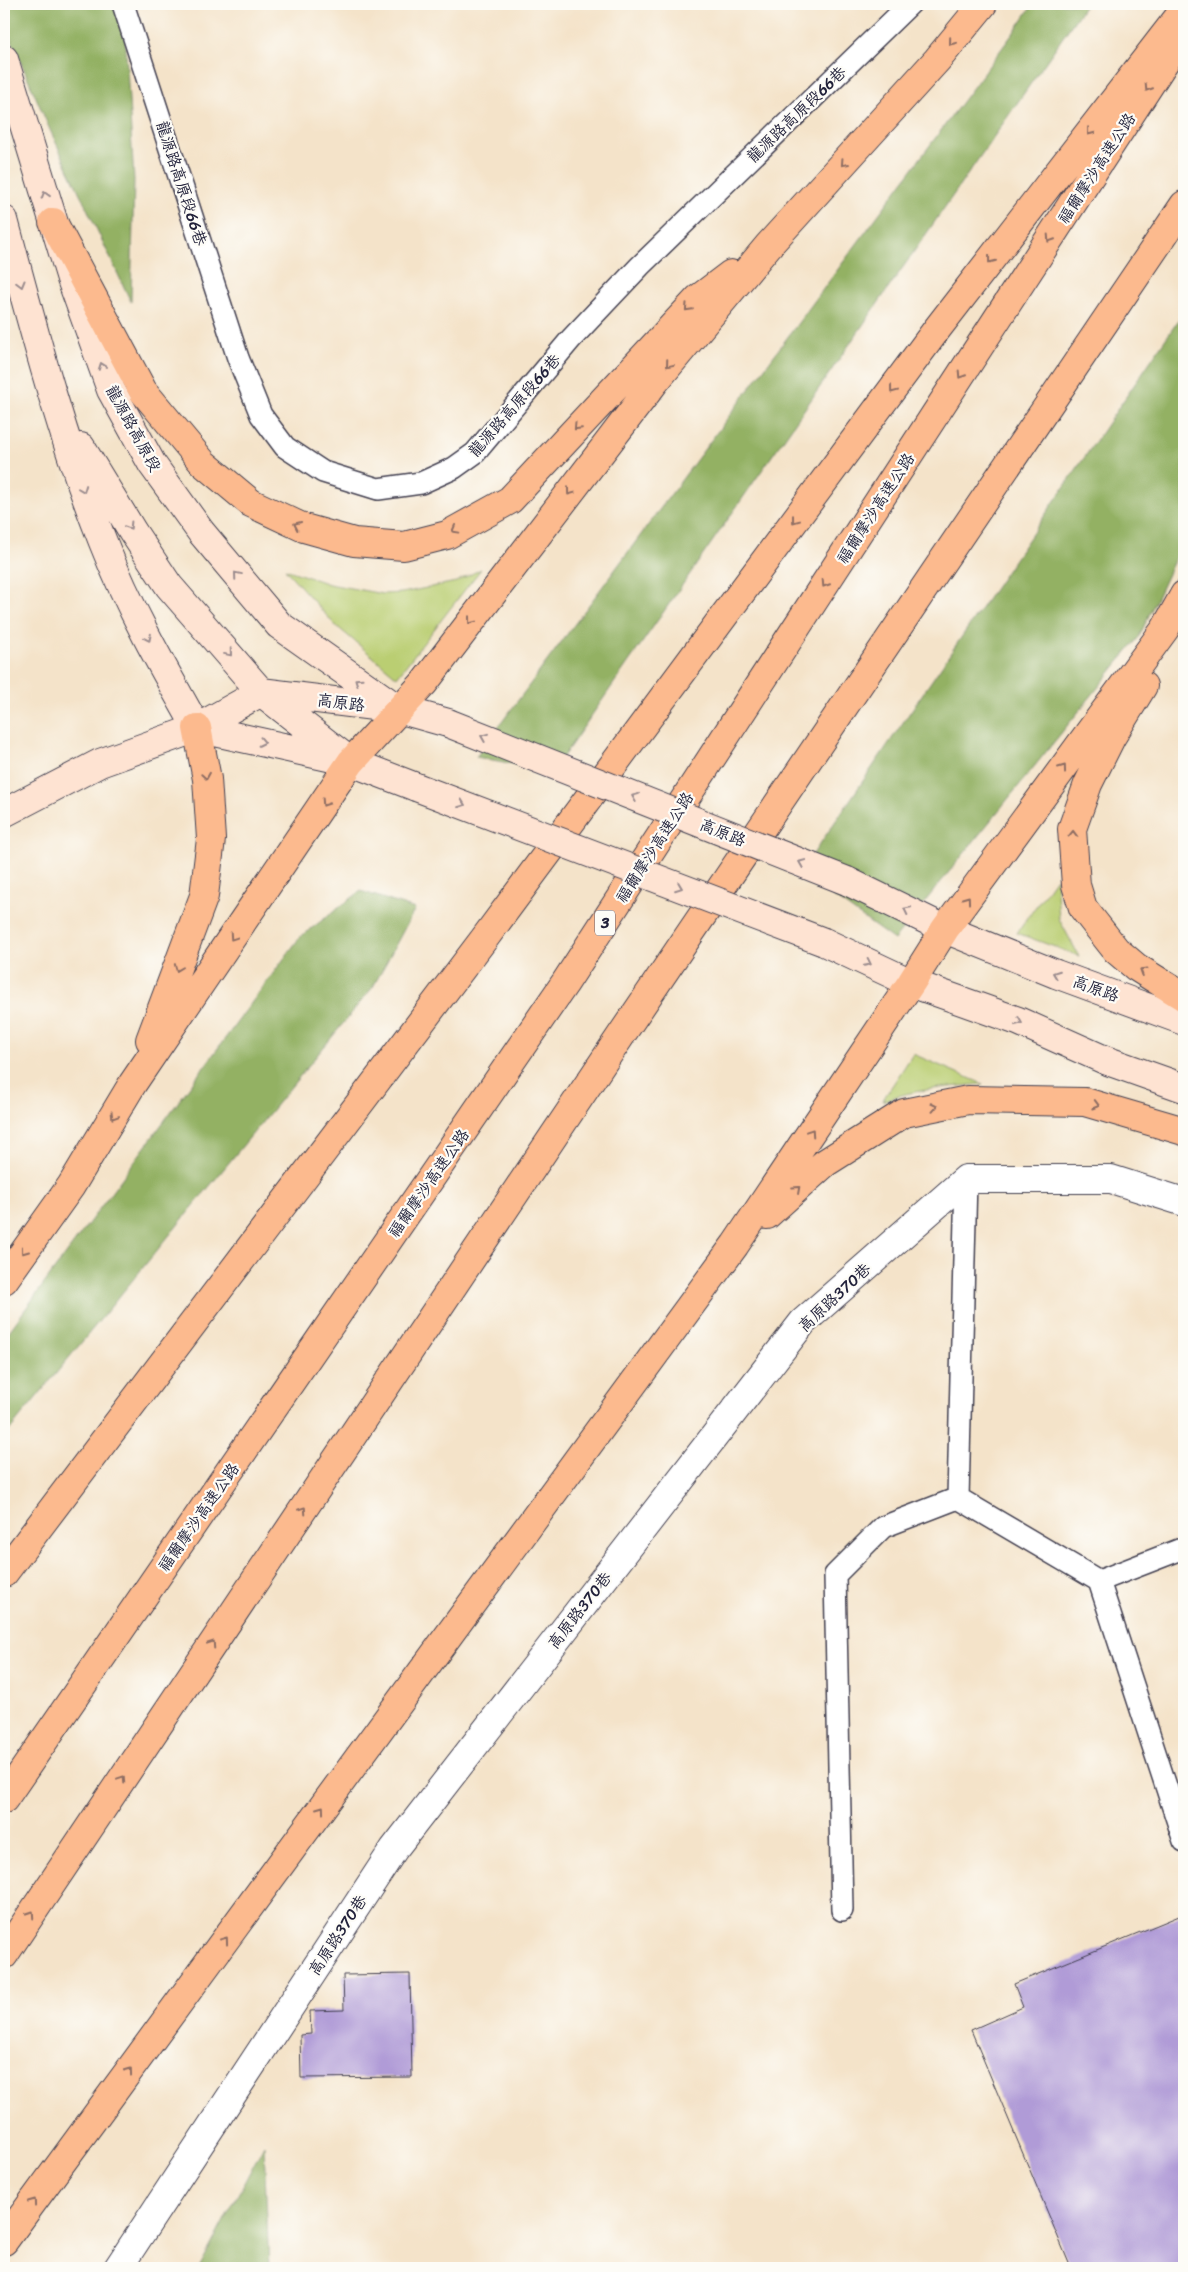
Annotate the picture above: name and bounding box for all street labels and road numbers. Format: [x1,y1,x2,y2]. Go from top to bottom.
street label: 龍源路高原段66巷 [739,59,853,170]
street label: 福爾摩沙高速公路 [1049,107,1143,230]
street label: 龍源路高原段66巷 [148,117,215,250]
street label: 龍源路高原段66巷 [461,347,568,464]
street label: 龍源路高原段 [98,379,170,477]
street label: 福爾摩沙高速公路 [828,447,922,570]
street label: 高原路 [315,685,367,720]
street label: 福爾摩沙高速公路 [607,786,701,909]
street label: 高原路 [695,810,751,855]
road number: 3 [595,910,615,936]
street label: 高原路 [1068,967,1123,1010]
street label: 福爾摩沙高速公路 [380,1123,477,1244]
street label: 高原路370巷 [791,1255,878,1339]
street label: 福爾摩沙高速公路 [150,1457,247,1578]
street label: 高原路370巷 [540,1565,619,1656]
street label: 高原路370巷 [300,1889,375,1982]

